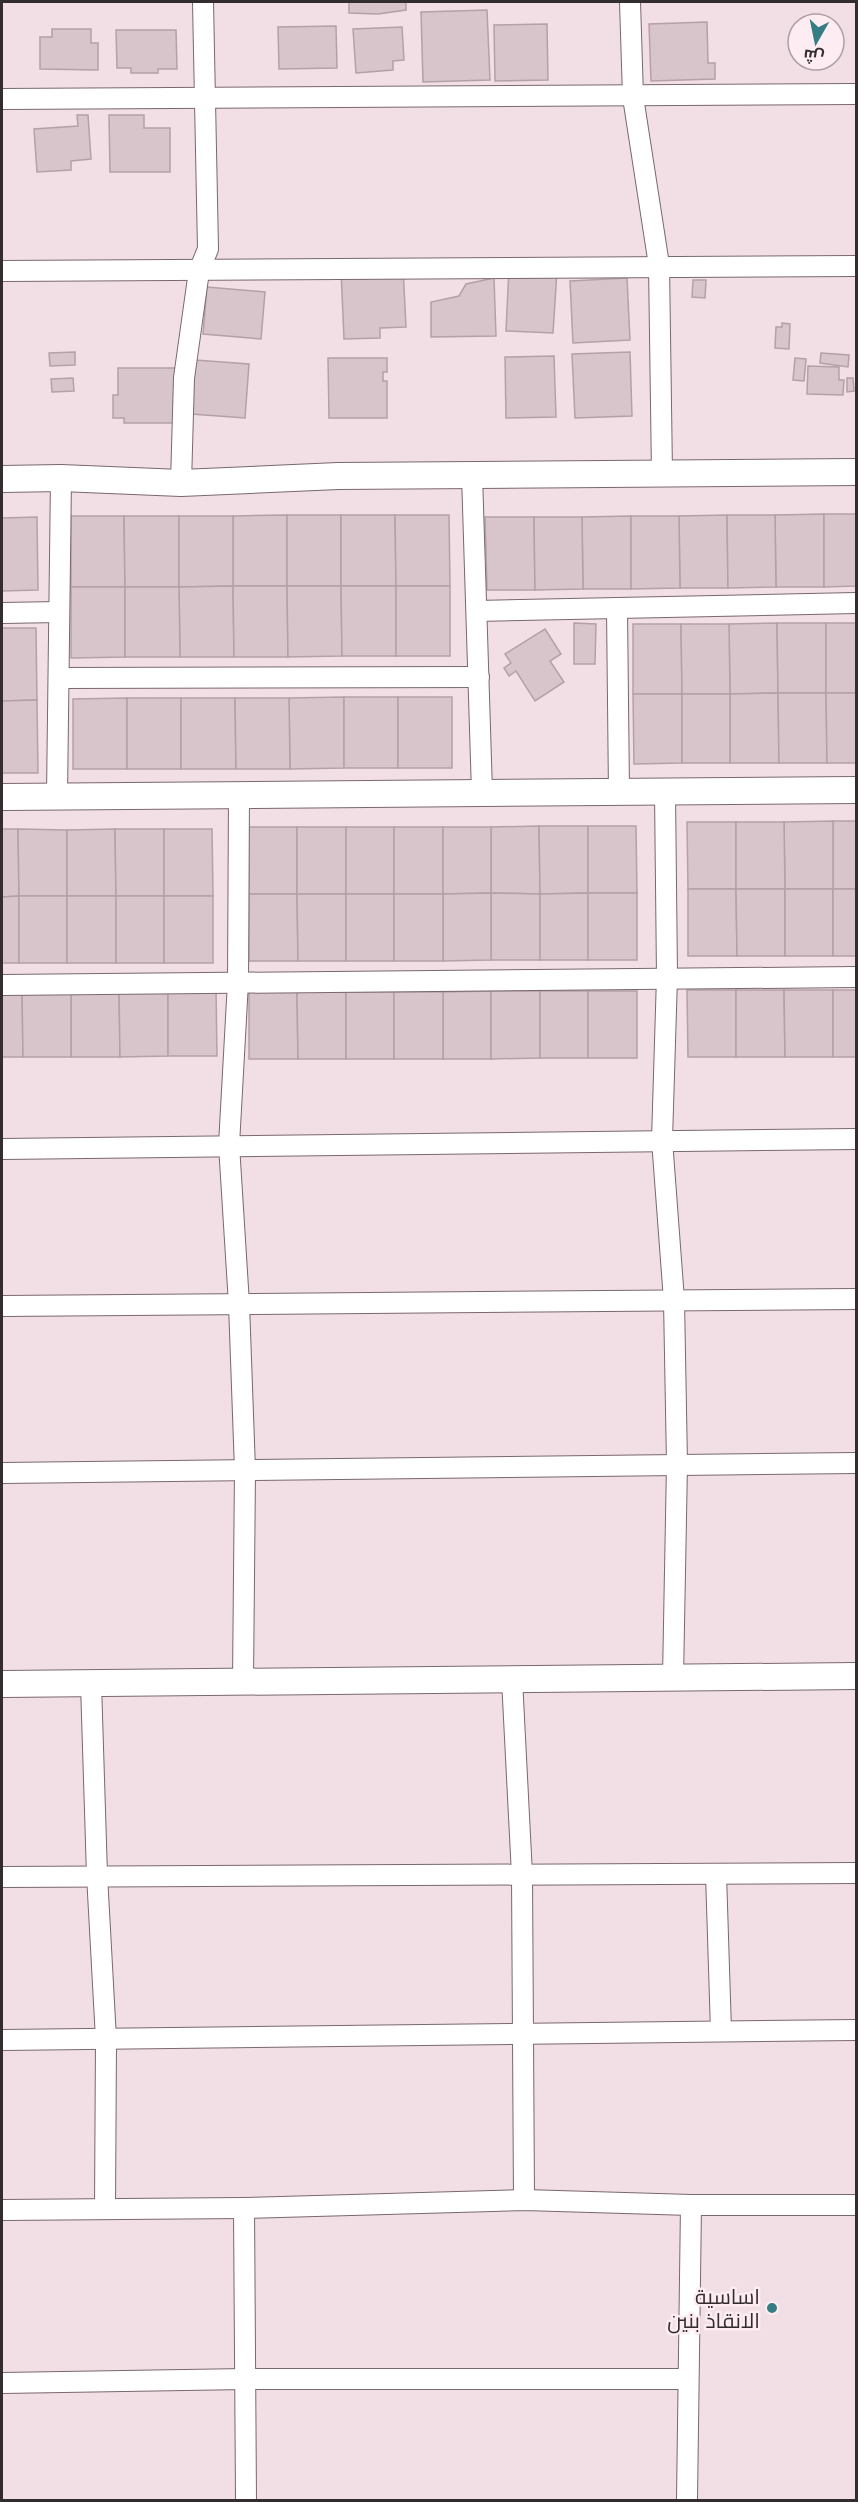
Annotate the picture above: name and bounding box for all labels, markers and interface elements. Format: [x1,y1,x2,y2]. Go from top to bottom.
north arrow [786,12,846,72]
text: ش [802,45,825,68]
place label: اساسية الانقاذ بنين [667,2283,760,2334]
marker: اساسية الانقاذ بنين [765,2301,779,2315]

